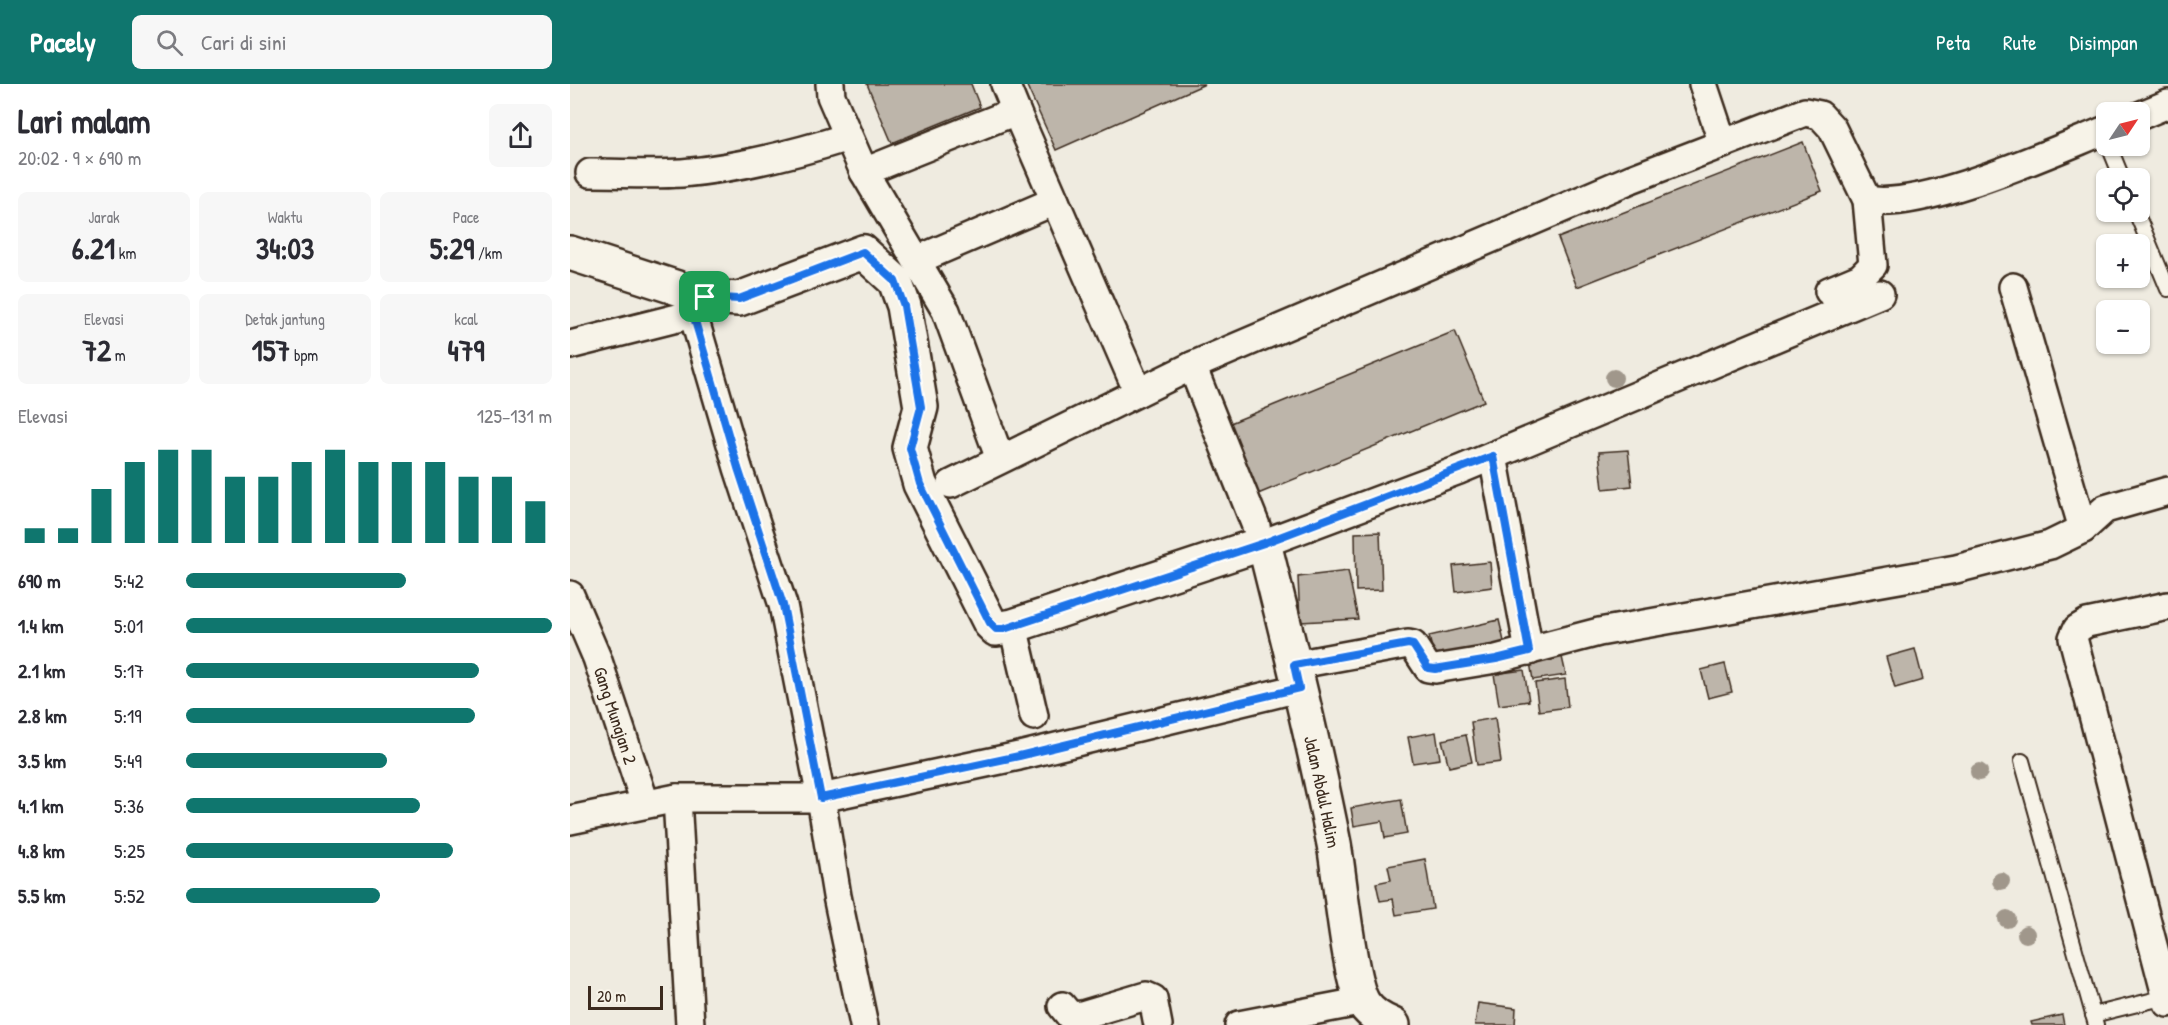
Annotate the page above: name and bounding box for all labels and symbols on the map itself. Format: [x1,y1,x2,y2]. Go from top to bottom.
north arrow [2096,102,2150,156]
pin [679,271,730,322]
street label: Gang Munajan 2 [588,663,644,768]
street label: Jalan Abdul Halim [1299,733,1347,850]
scale bar [588,983,663,1010]

